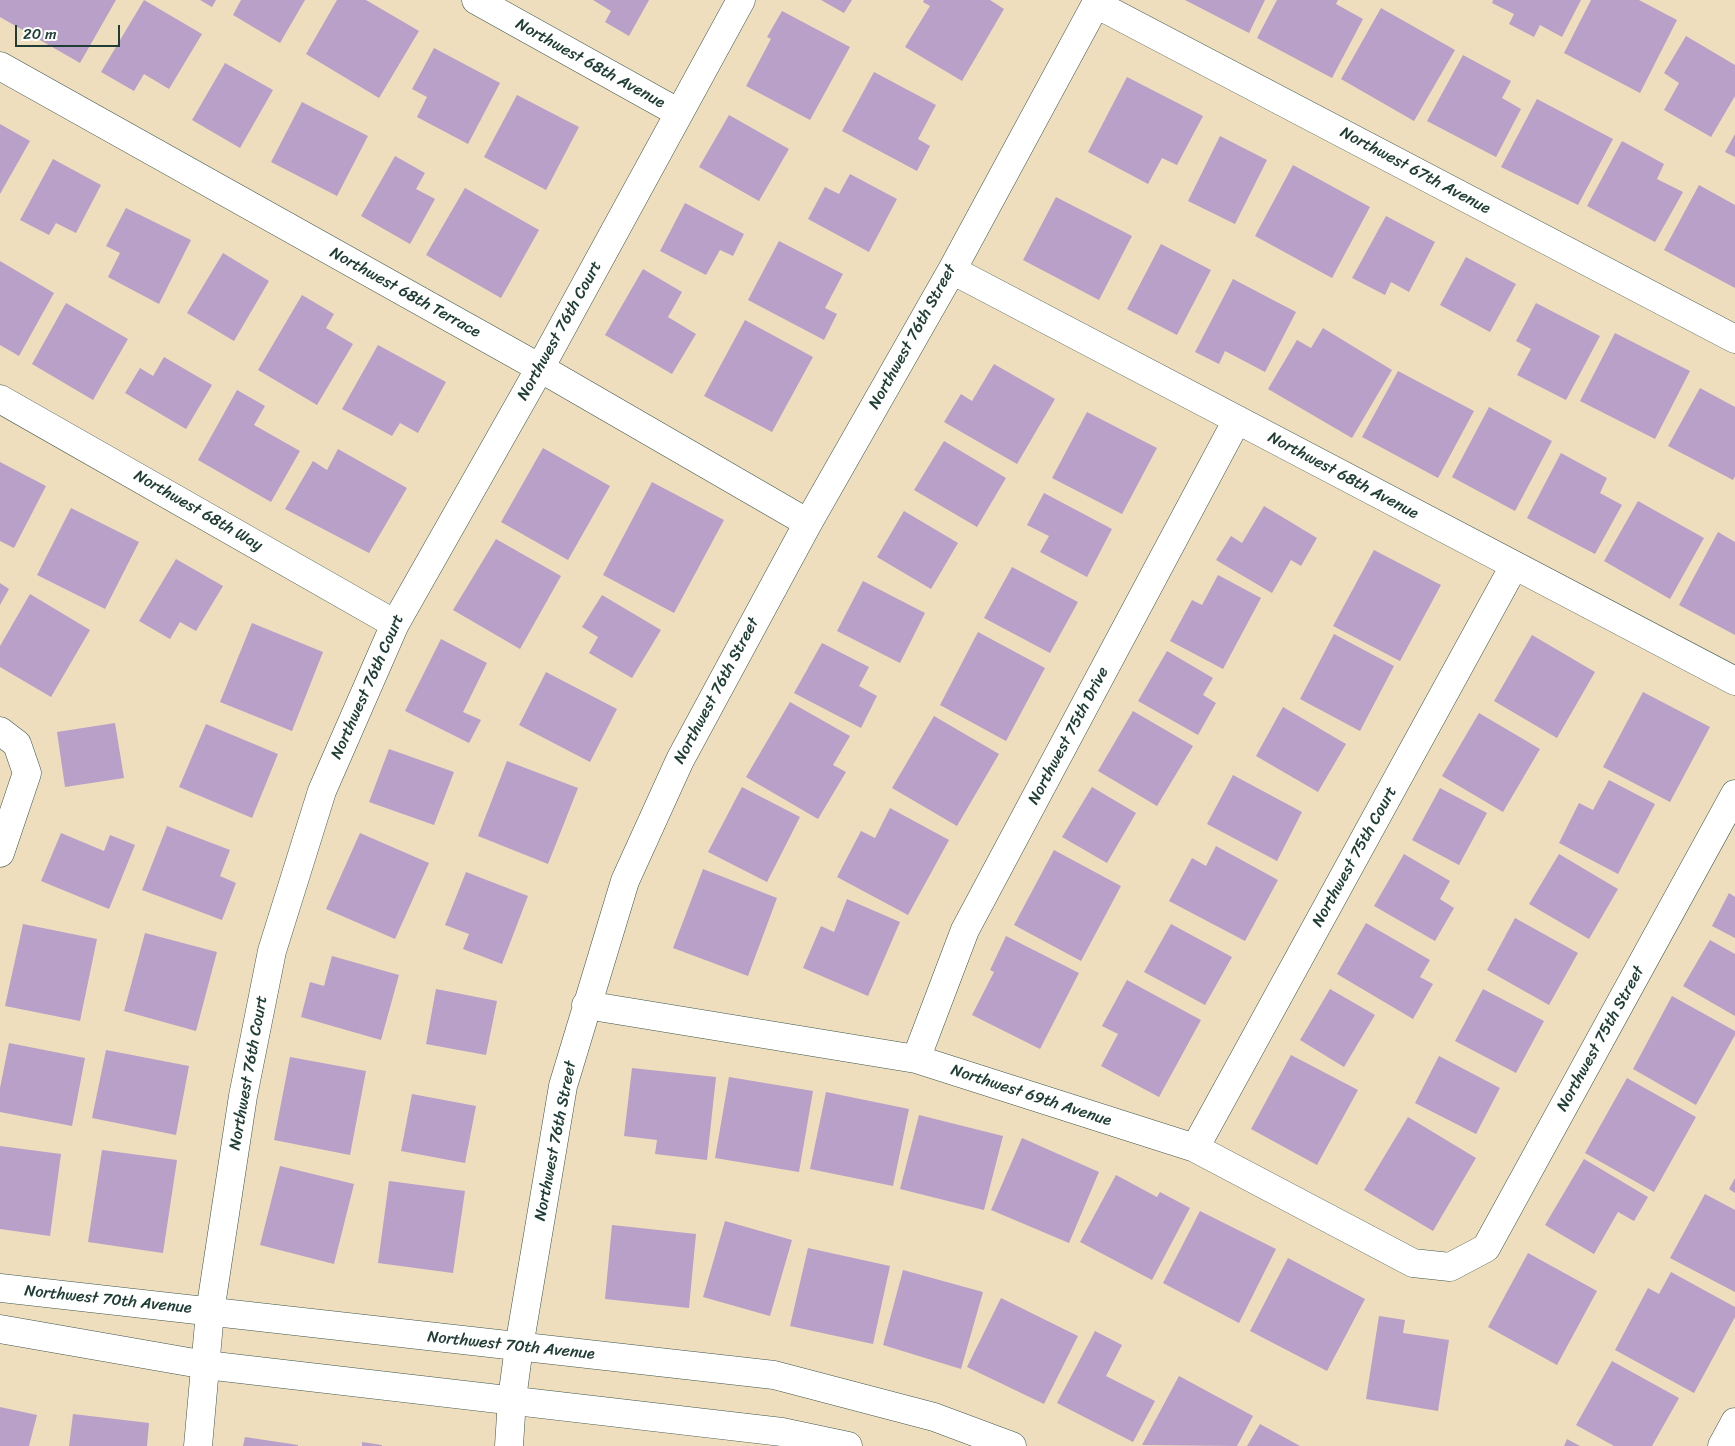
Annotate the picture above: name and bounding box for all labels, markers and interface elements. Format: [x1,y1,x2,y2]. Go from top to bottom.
scale bar [18,15,122,47]
street label: Northwest 68th Avenue [512,15,668,113]
text: 20 m [23,21,57,47]
street label: Northwest 67th Avenue [1337,123,1493,219]
street label: Northwest 68th Terrace [326,244,484,342]
street label: Northwest 76th Court [514,258,606,404]
street label: Northwest 76th Street [865,261,961,413]
street label: Northwest 68th Avenue [1264,428,1422,524]
street label: Northwest 68th Way [130,466,266,556]
street label: Northwest 76th Court [327,612,409,762]
street label: Northwest 76th Street [670,615,764,767]
street label: Northwest 75th Drive [1025,664,1113,808]
street label: Northwest 75th Court [1309,784,1401,930]
street label: Northwest 75th Street [1553,963,1649,1115]
street label: Northwest 76th Court [226,994,272,1152]
street label: Northwest 76th Street [531,1059,581,1223]
street label: Northwest 69th Avenue [948,1061,1114,1131]
street label: Northwest 70th Avenue [23,1282,193,1318]
street label: Northwest 70th Avenue [426,1328,596,1364]

